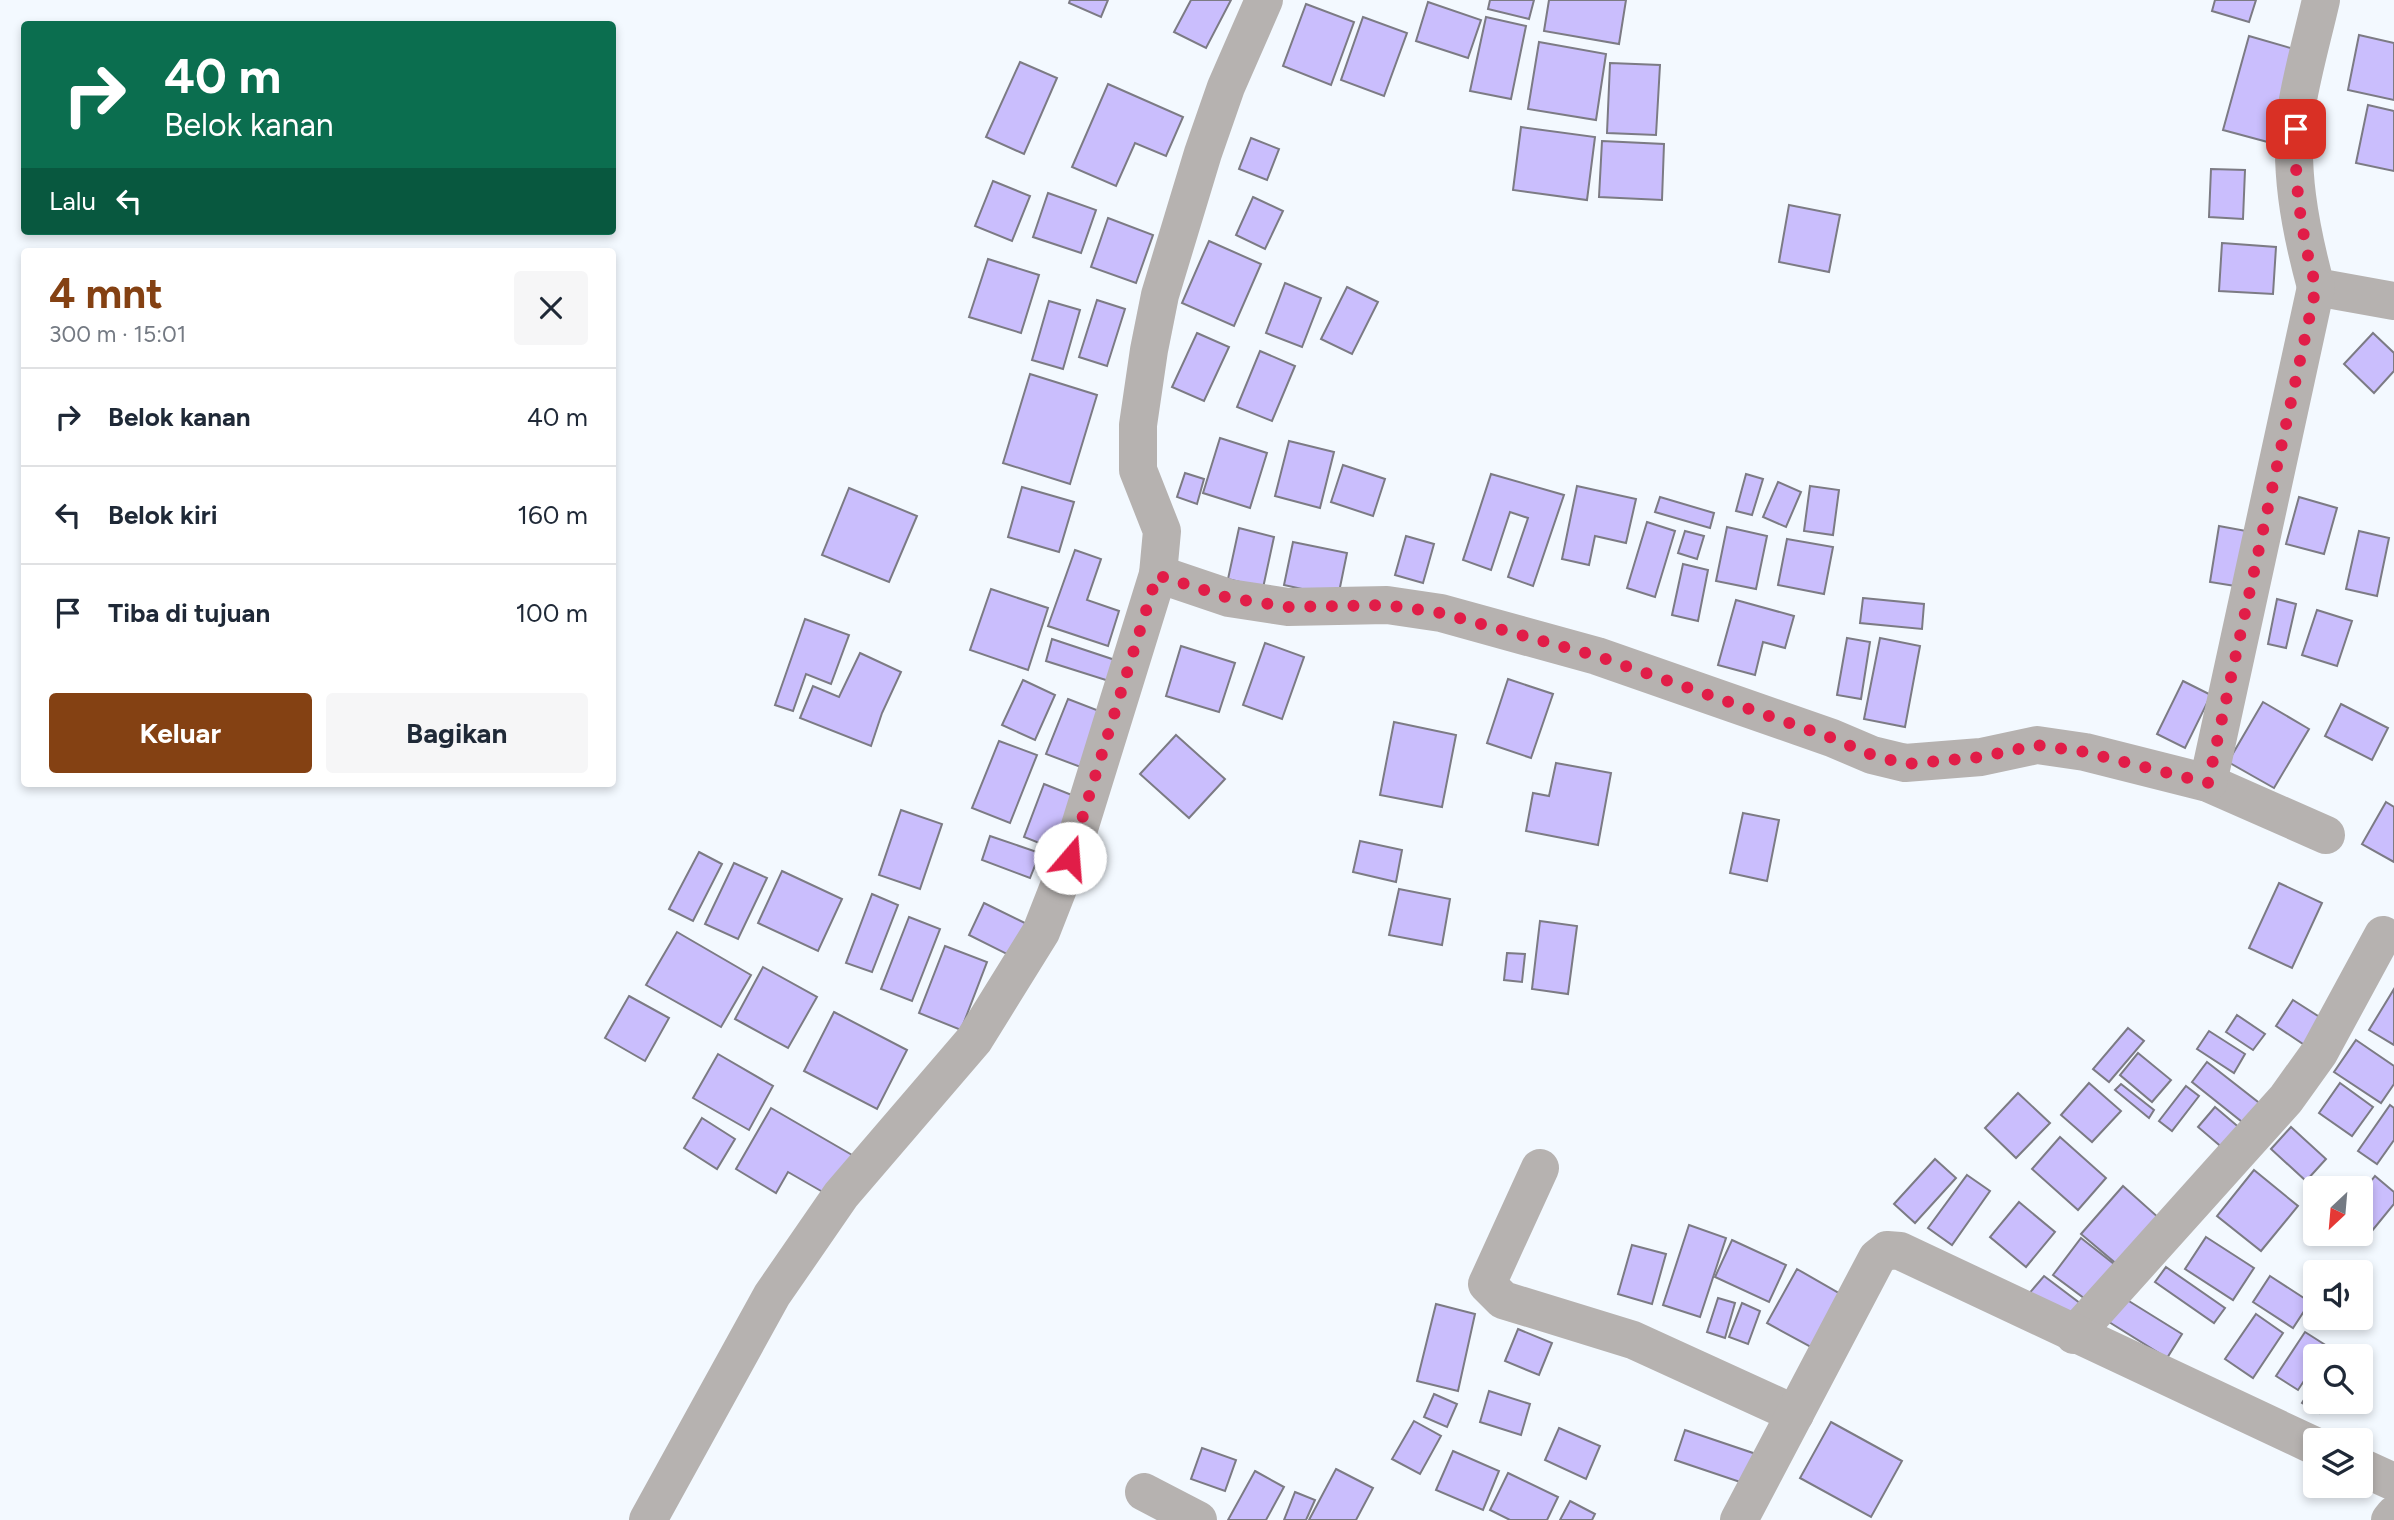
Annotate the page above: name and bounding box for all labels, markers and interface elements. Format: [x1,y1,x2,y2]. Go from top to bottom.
text: 40 m [164,46,281,105]
icon: right [49,49,140,140]
pin [2266,99,2326,159]
text: Belok kanan [164,106,334,144]
icon: arrive [2277,110,2315,148]
icon: left [110,182,148,220]
text: Lalu [49,185,96,217]
text: 4 mnt [49,268,163,319]
button: close [514,271,588,345]
text: 300 m · 15:01 [49,320,186,348]
icon: right [49,398,87,436]
text: Belok kanan [108,401,251,433]
text: 40 m [527,401,588,433]
icon: left [49,496,87,534]
text: Belok kiri [108,499,217,531]
text: 160 m [517,499,588,531]
icon: arrive [49,594,87,632]
text: Tiba di tujuan [108,597,270,629]
text: 100 m [515,597,588,629]
button: Keluar [49,693,312,773]
button: Bagikan [326,693,588,773]
position arrow [1033,821,1107,895]
north arrow [2303,1176,2373,1246]
map controls [2303,1176,2373,1498]
button: sound [2303,1260,2373,1330]
button: search [2303,1344,2373,1414]
button: layers [2303,1428,2373,1498]

